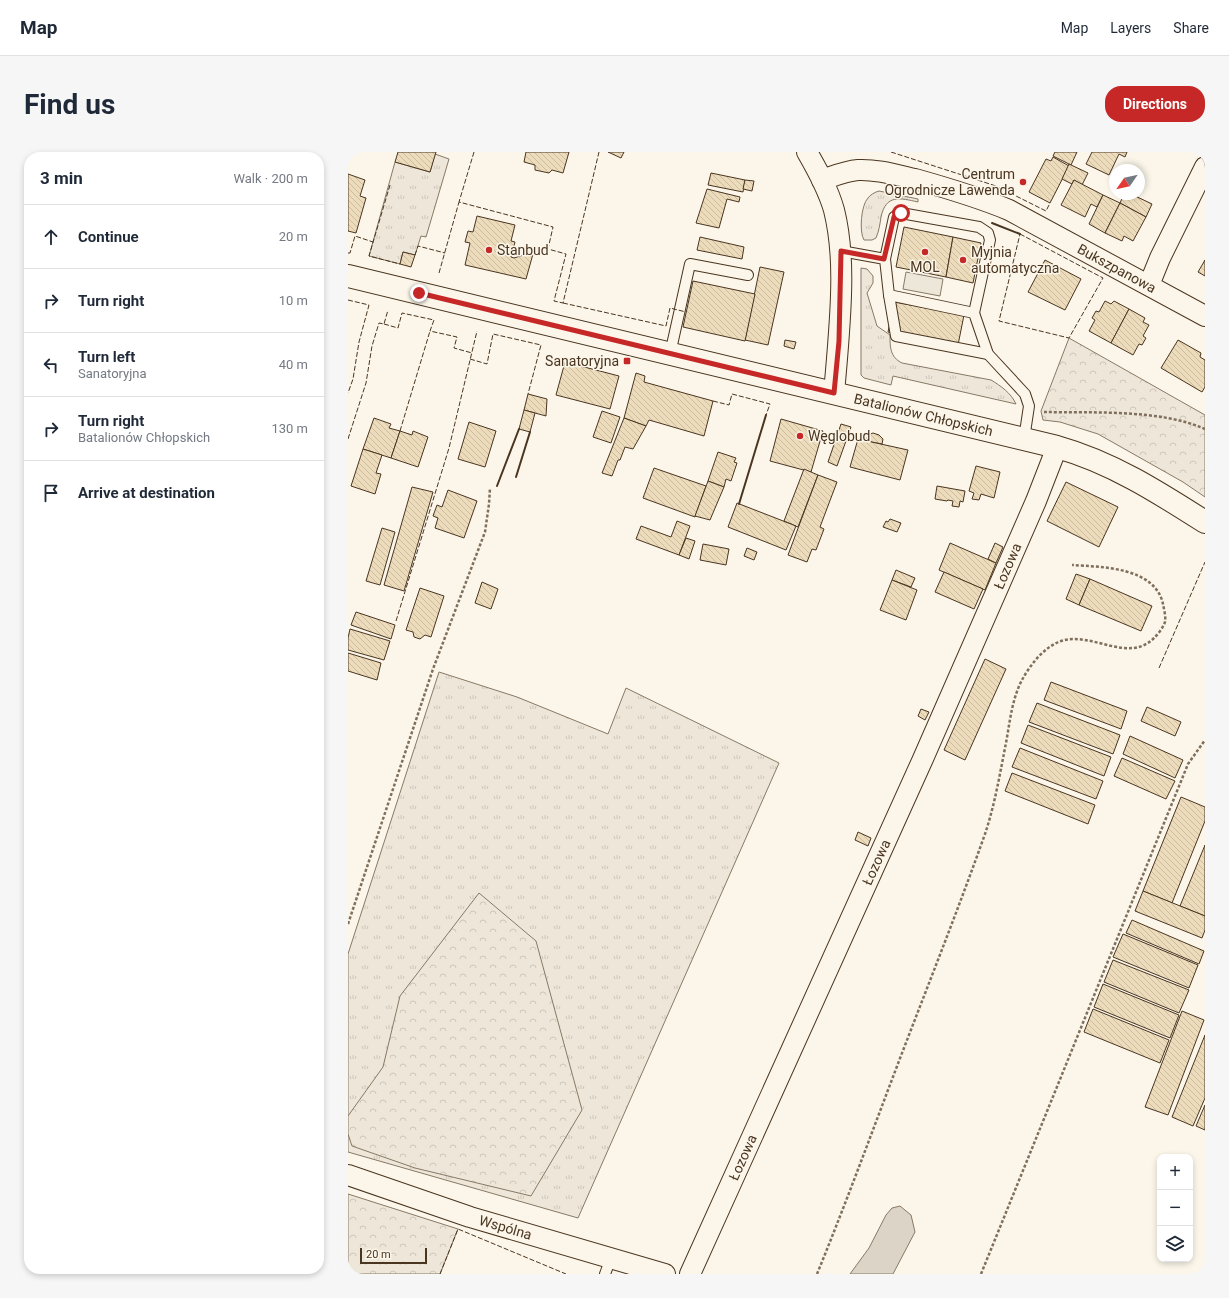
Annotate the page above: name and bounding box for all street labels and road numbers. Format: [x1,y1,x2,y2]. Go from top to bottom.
street label: Bukszpanowa [1075,241,1159,296]
street label: Batalionów Chłopskich [852,390,995,439]
street label: Łozowa [990,541,1025,591]
street label: Łozowa [859,837,894,888]
street label: Łozowa [725,1132,760,1183]
street label: Wspólna [477,1212,534,1243]

